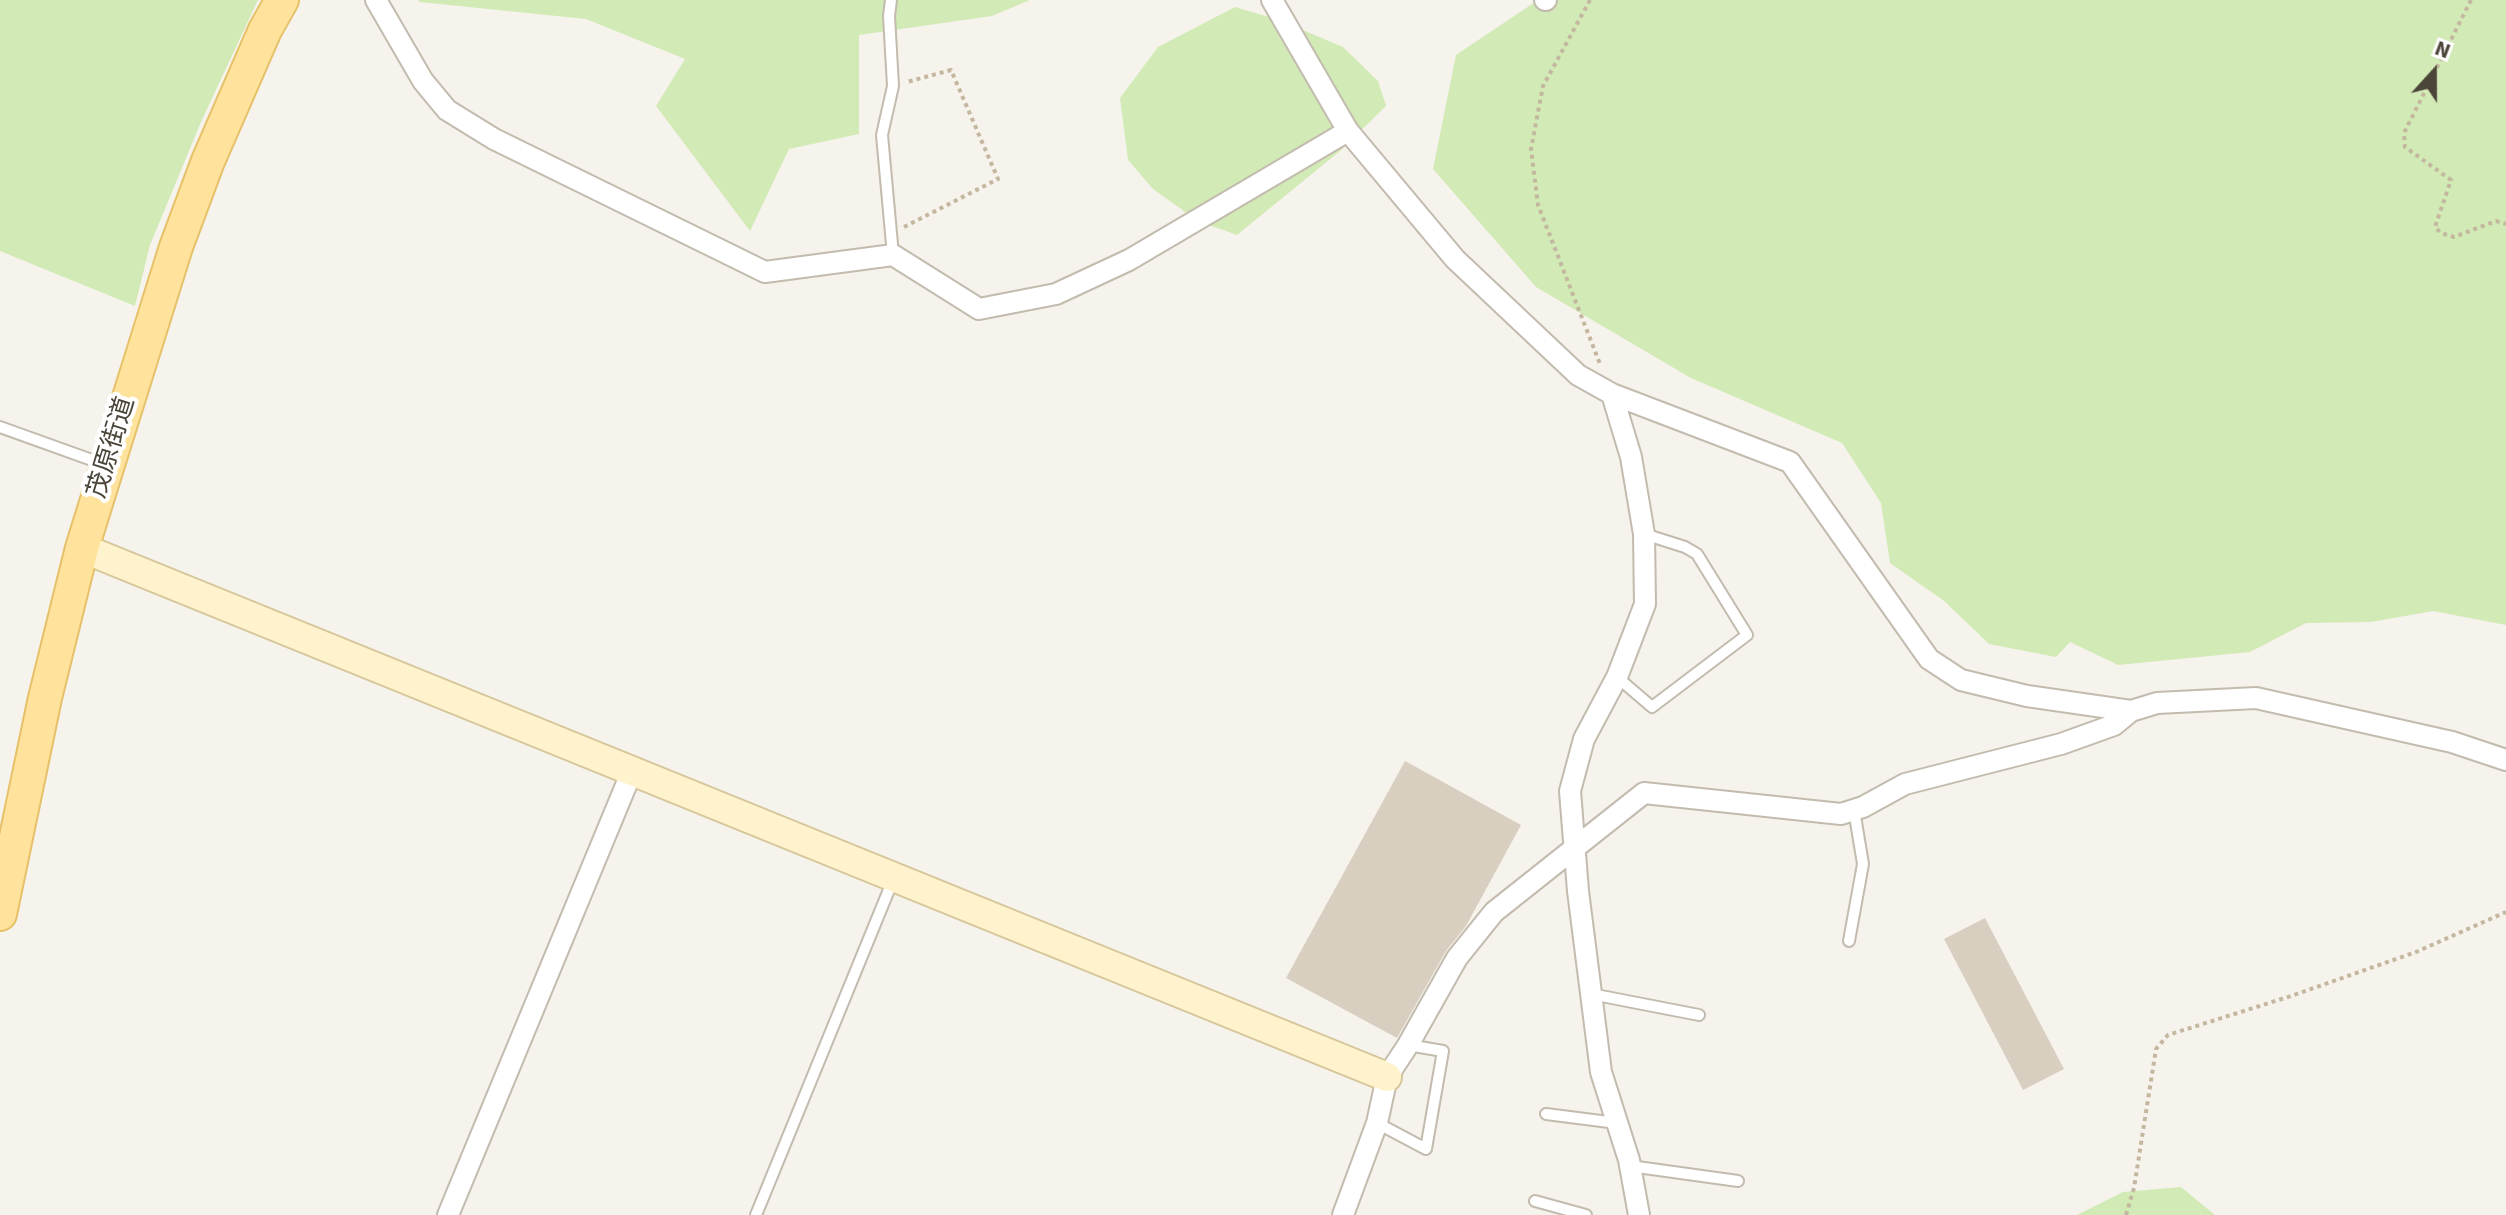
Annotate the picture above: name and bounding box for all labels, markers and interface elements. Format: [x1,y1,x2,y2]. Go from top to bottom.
north arrow [2394,32,2474,112]
text: N [2430,32,2455,67]
street label: 茂原街道 [83,394,143,502]

